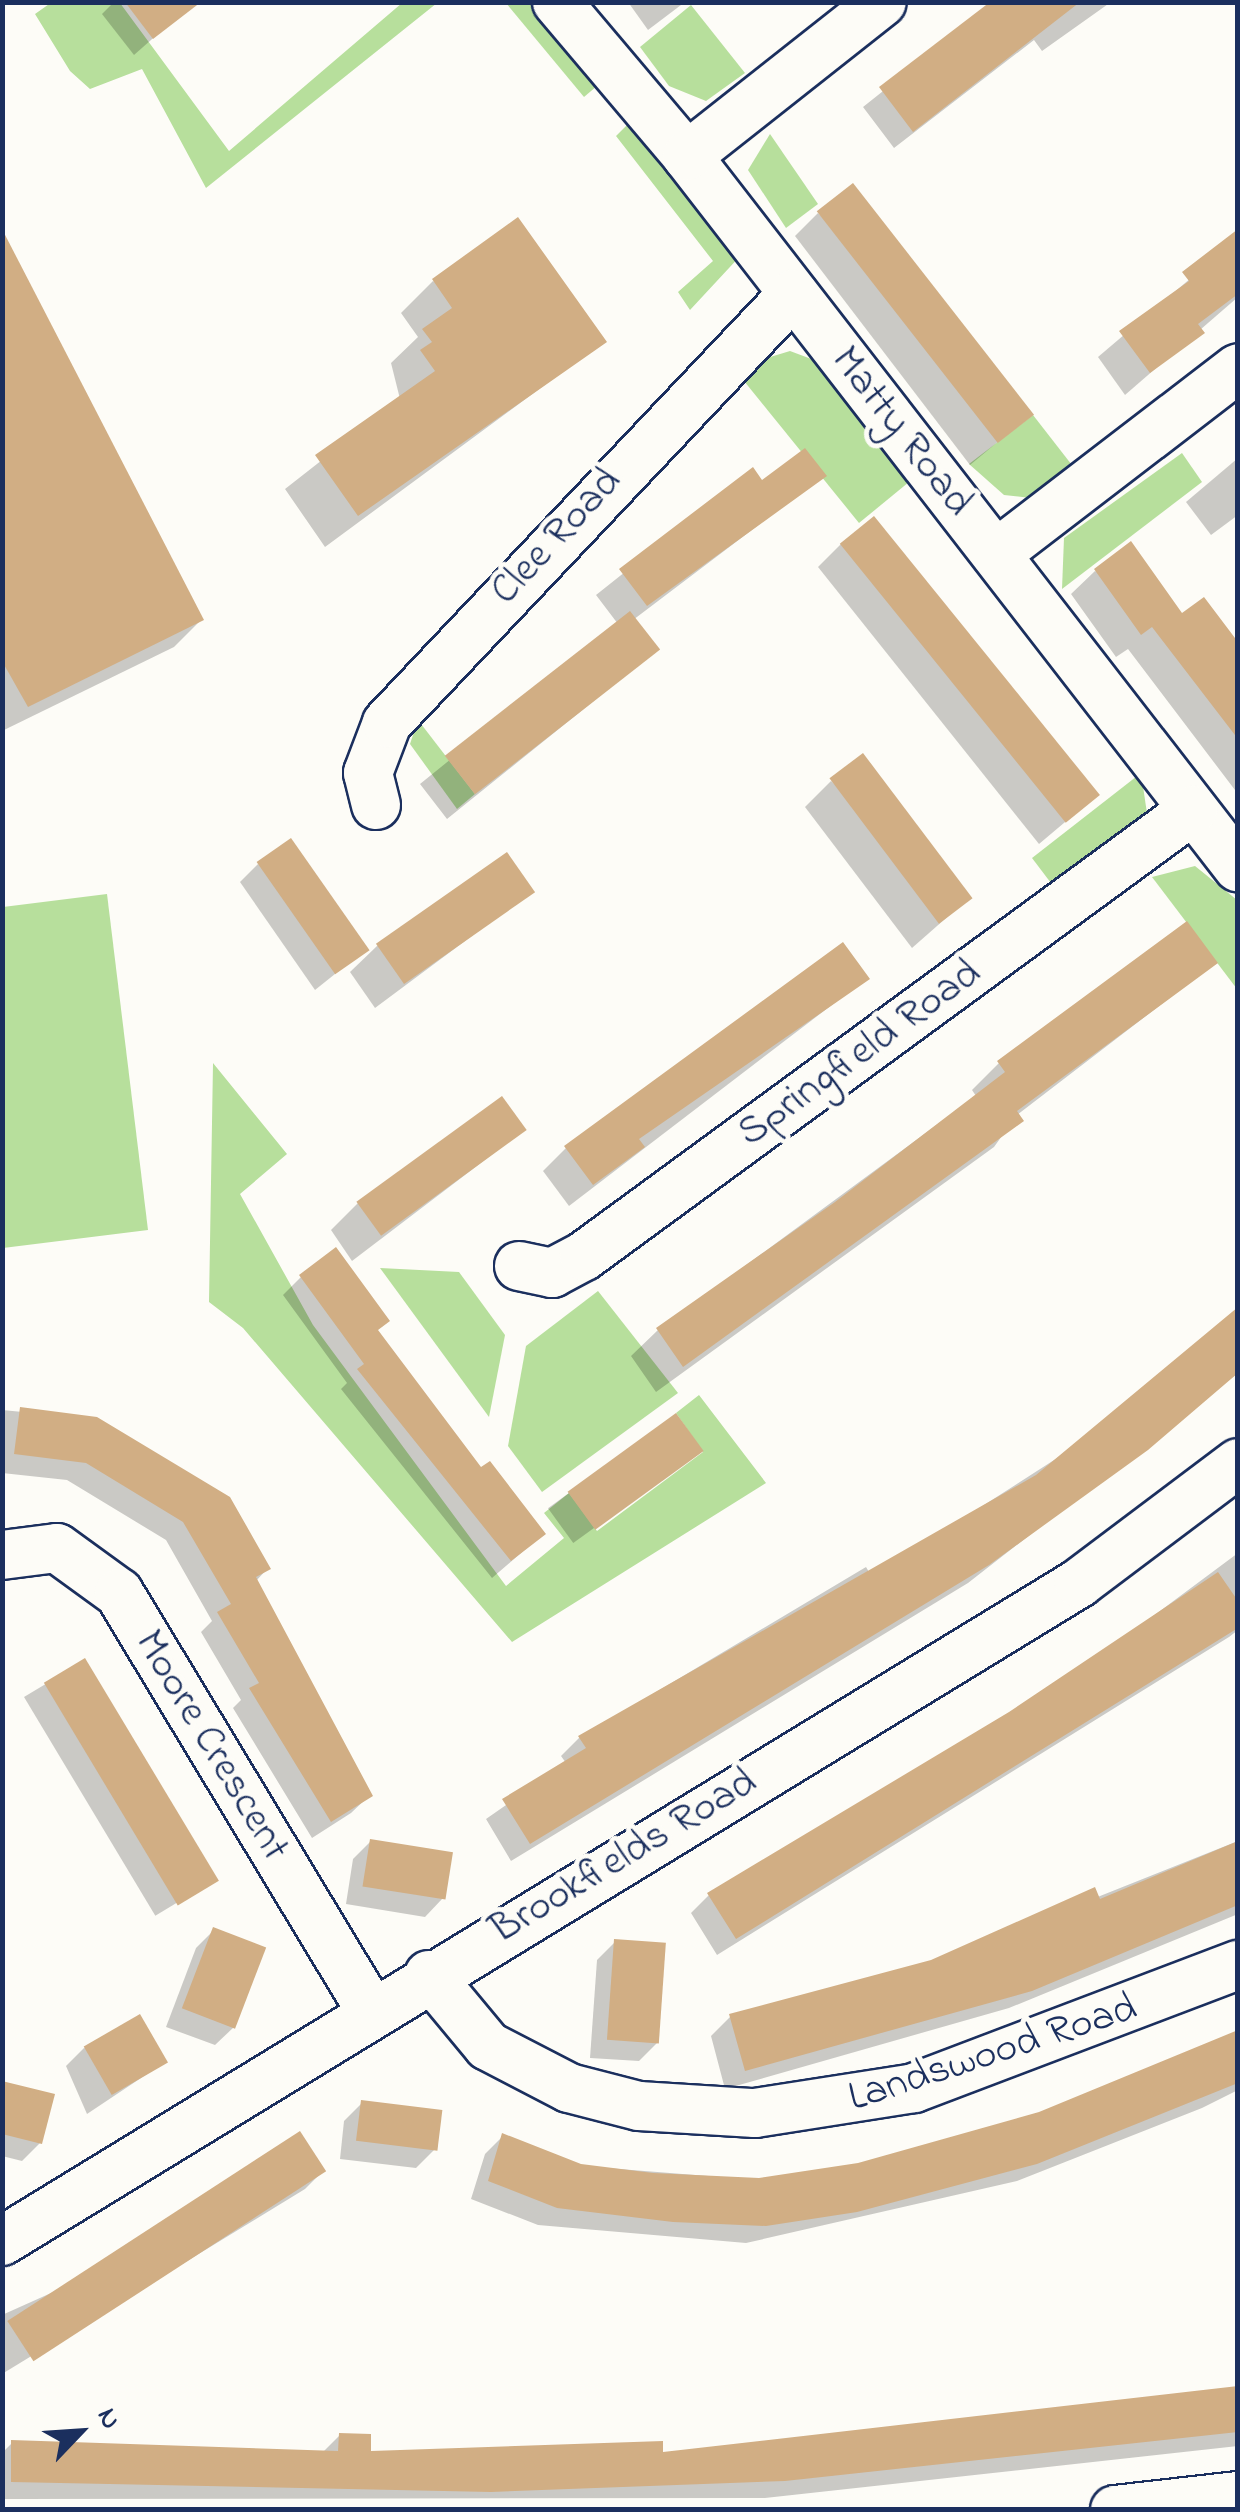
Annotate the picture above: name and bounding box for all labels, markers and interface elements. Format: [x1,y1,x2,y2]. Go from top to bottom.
street label: Matty Road [819,337,983,527]
street label: Clee Road [481,458,633,616]
street label: Springfield Road [729,949,991,1159]
street label: Moore Crescent [122,1622,300,1870]
street label: Brookfields Road [482,1758,766,1956]
street label: Landswood Road [842,1984,1144,2124]
north arrow [30,2382,130,2482]
text: N [85,2402,130,2436]

